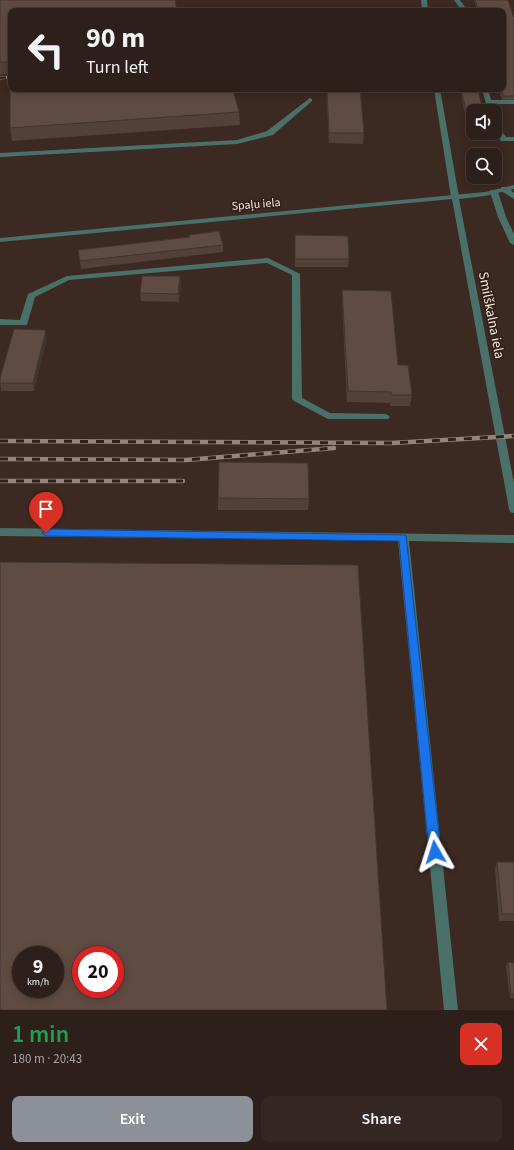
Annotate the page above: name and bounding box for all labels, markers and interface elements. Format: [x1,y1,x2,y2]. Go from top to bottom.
text: 90 m [86,18,145,58]
icon: left [20,24,72,76]
text: Turn left [86,55,148,80]
map controls [466,104,502,184]
button: sound [466,104,502,140]
button: search [466,148,502,184]
street label: Spaļu iela [231,194,281,215]
street label: Smilškalna iela [473,270,509,360]
pin [29,492,63,533]
icon: arrive [35,498,57,520]
position arrow [414,831,456,873]
speed limit sign: 20 [72,946,124,998]
text: 9 [33,953,43,981]
text: km/h [27,975,49,989]
text: 1 min [12,1017,69,1052]
button: close [460,1023,502,1065]
text: 180 m · 20:43 [12,1050,82,1068]
button: Exit [12,1096,253,1142]
button: Share [261,1096,502,1142]

